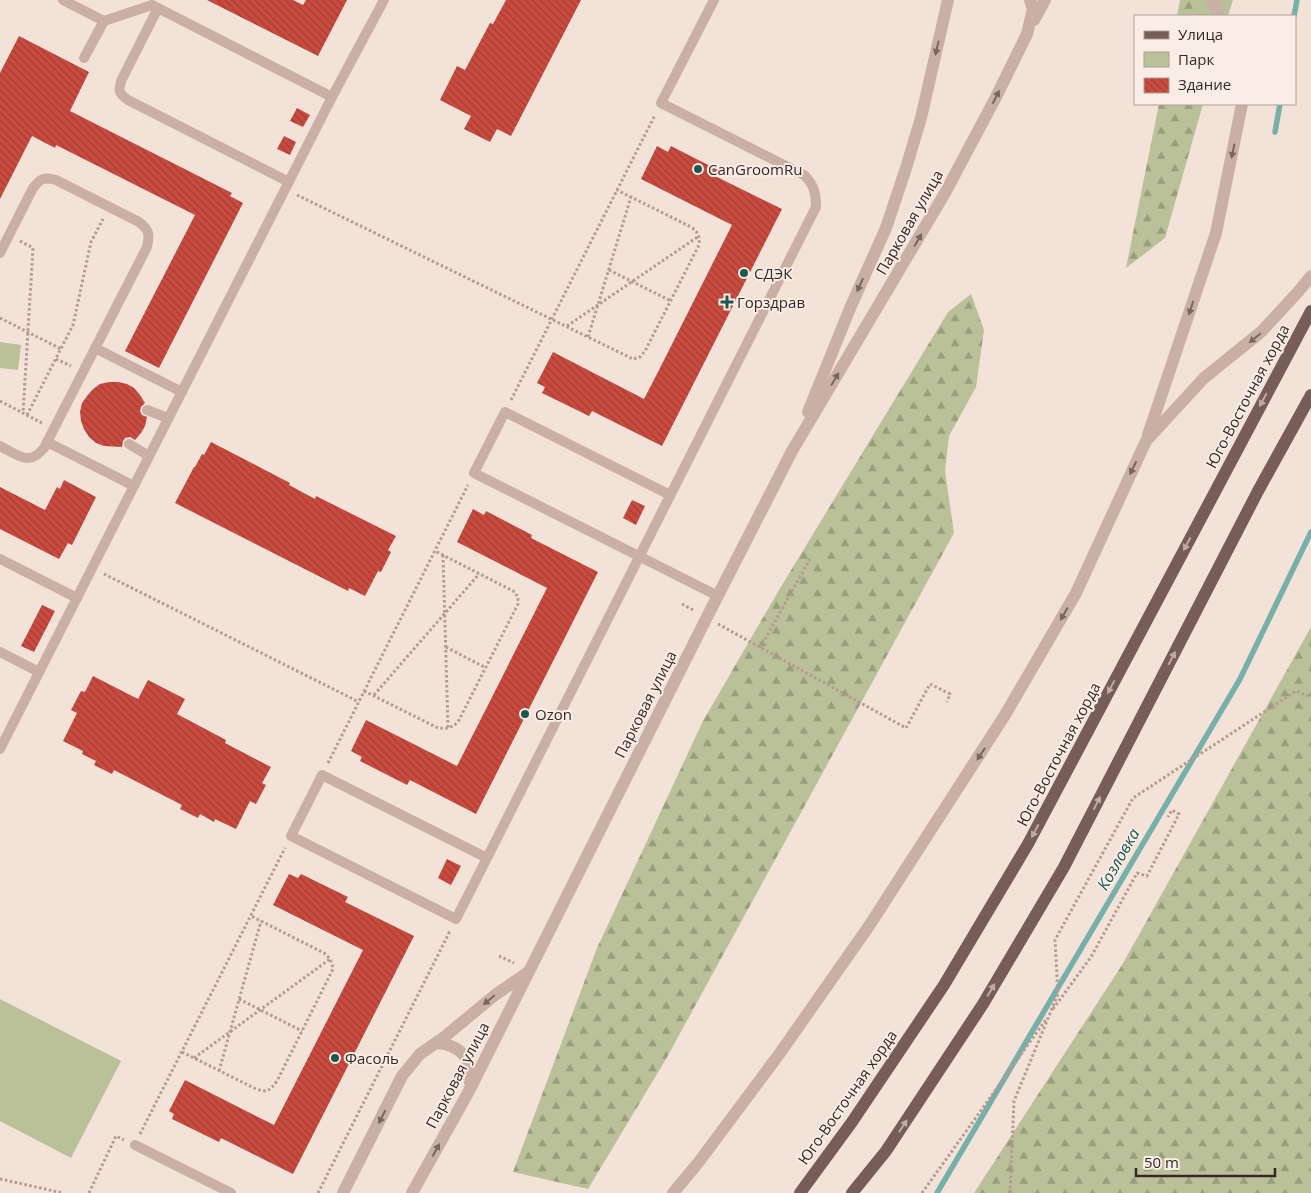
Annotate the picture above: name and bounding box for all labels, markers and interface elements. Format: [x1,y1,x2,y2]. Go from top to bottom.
legend [1134,15,1296,105]
text: Улица [1178,24,1223,44]
one-way arrow [933,40,941,55]
text: Парк [1178,49,1214,69]
text: Здание [1178,74,1231,94]
one-way arrow [992,90,1000,104]
one-way arrow [1228,144,1236,160]
place label: CanGroomRu [708,159,802,179]
marker: CanGroomRu [692,163,704,175]
street label: Парковая улица [871,166,947,278]
one-way arrow [913,233,922,246]
place label: СДЭК [754,263,793,283]
marker: СДЭК [738,267,750,279]
one-way arrow [856,278,864,292]
place label: Горздрав [737,292,805,312]
marker: Горздрав [721,296,733,308]
one-way arrow [1187,301,1194,316]
street label: Юго-Восточная хорда [1201,321,1293,471]
one-way arrow [1249,332,1262,343]
one-way arrow [831,372,839,387]
one-way arrow [1259,393,1267,407]
one-way arrow [1129,460,1137,475]
one-way arrow [1183,536,1191,551]
one-way arrow [1059,608,1068,621]
street label: Парковая улица [609,647,681,761]
one-way arrow [1168,651,1176,666]
street label: Юго-Восточная хорда [1012,679,1104,829]
one-way arrow [1107,681,1116,694]
place label: Ozon [535,704,572,724]
marker: Ozon [519,708,531,720]
one-way arrow [976,747,985,761]
one-way arrow [1093,796,1101,810]
one-way arrow [1031,824,1039,838]
water label: Козловка [1091,824,1145,894]
one-way arrow [987,984,996,997]
one-way arrow [483,994,496,1005]
street label: Парковая улица [421,1018,493,1132]
street label: Юго-Восточная хорда [793,1026,901,1168]
place label: Фасоль [345,1048,399,1068]
marker: Фасоль [329,1052,341,1064]
one-way arrow [378,1110,386,1124]
one-way arrow [898,1119,907,1133]
one-way arrow [431,1144,440,1157]
scale bar [1136,1146,1275,1178]
text: 50 m [1144,1152,1179,1172]

